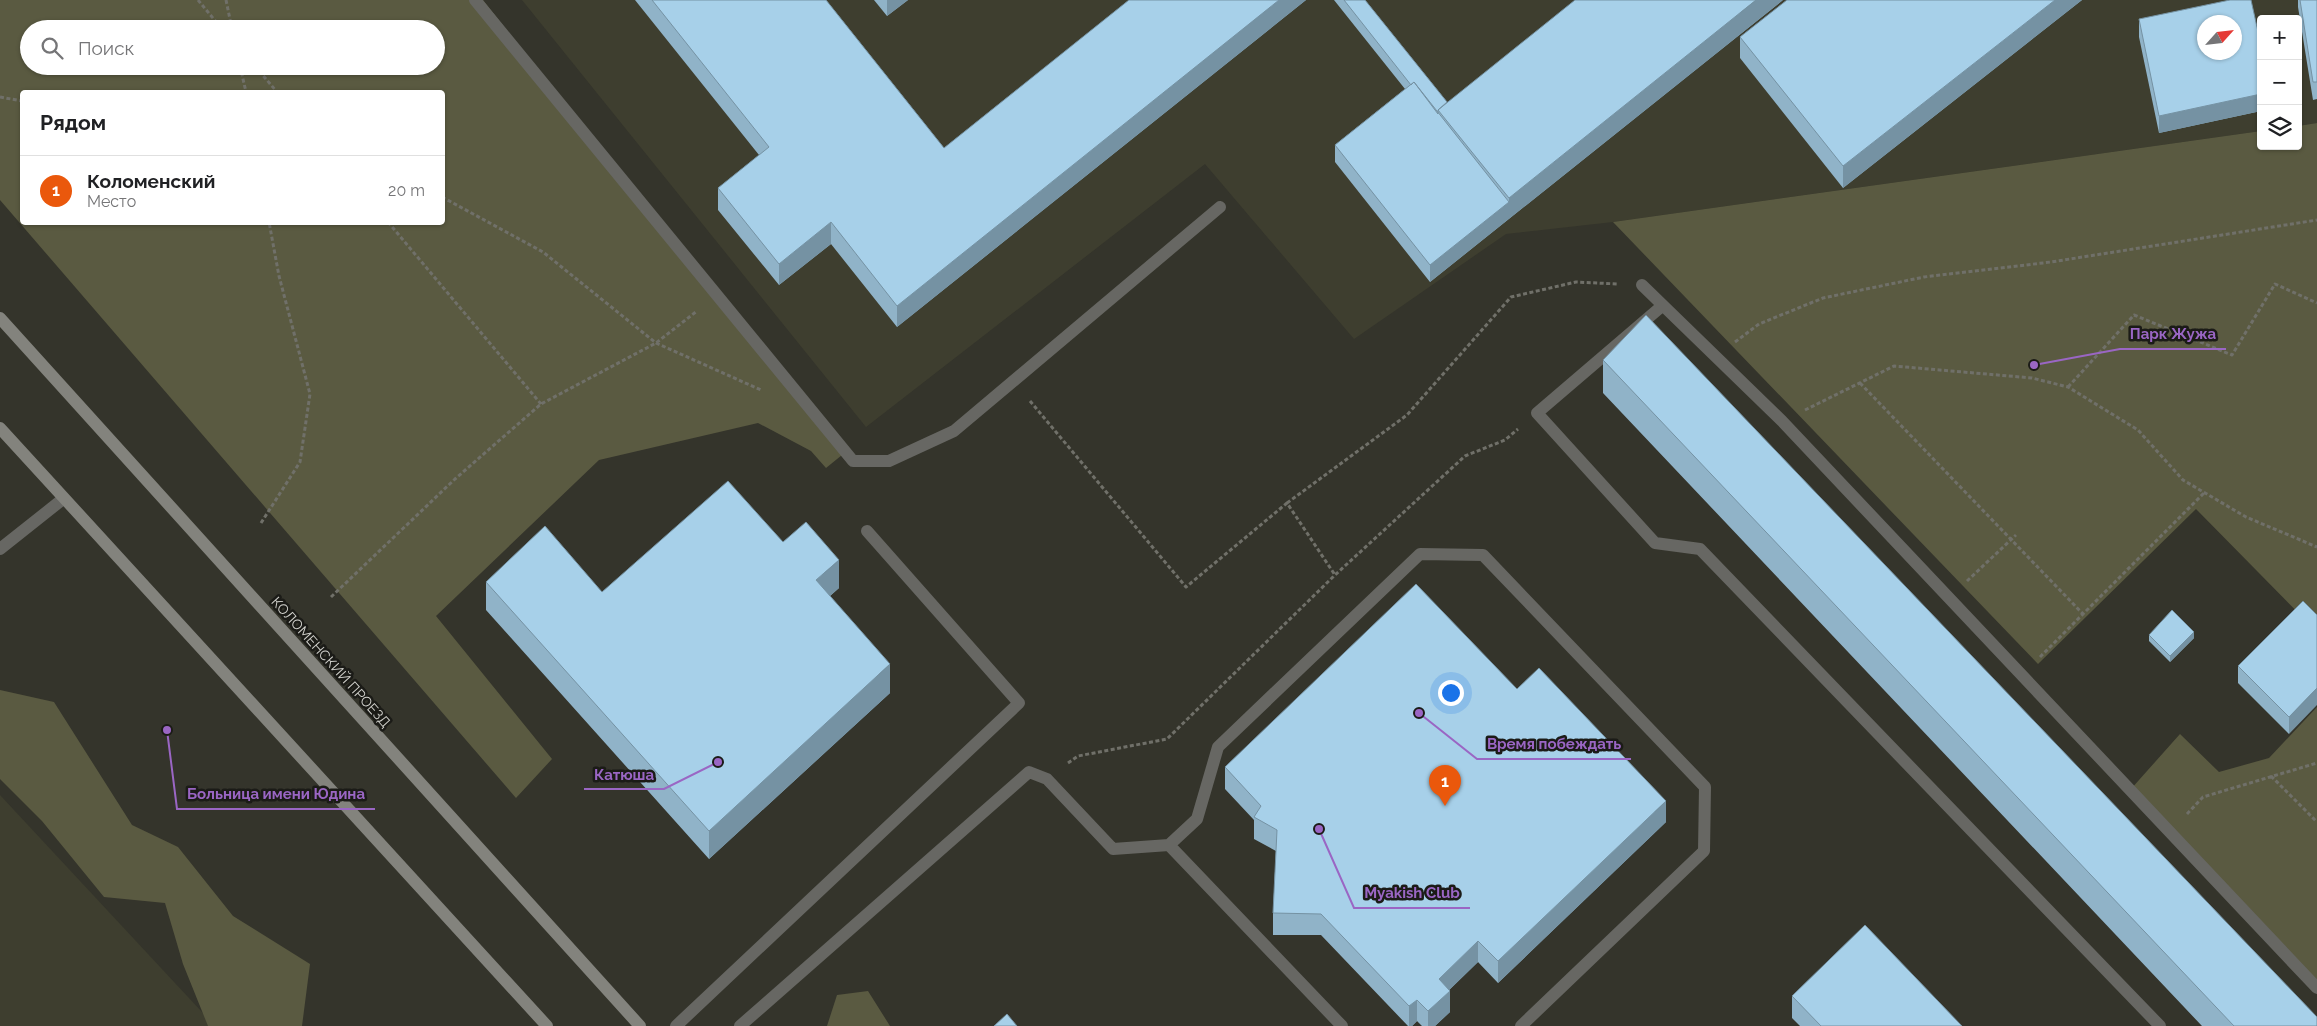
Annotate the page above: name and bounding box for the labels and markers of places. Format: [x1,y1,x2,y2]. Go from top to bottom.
callout: Парк Жужа [2120,319,2226,349]
callout: Время побеждать [1477,729,1631,759]
callout: Катюша [584,759,664,789]
pin: 1 [1429,765,1461,806]
callout: Больница имени Юдина [177,779,375,809]
callout: Myakish Club [1354,878,1470,908]

